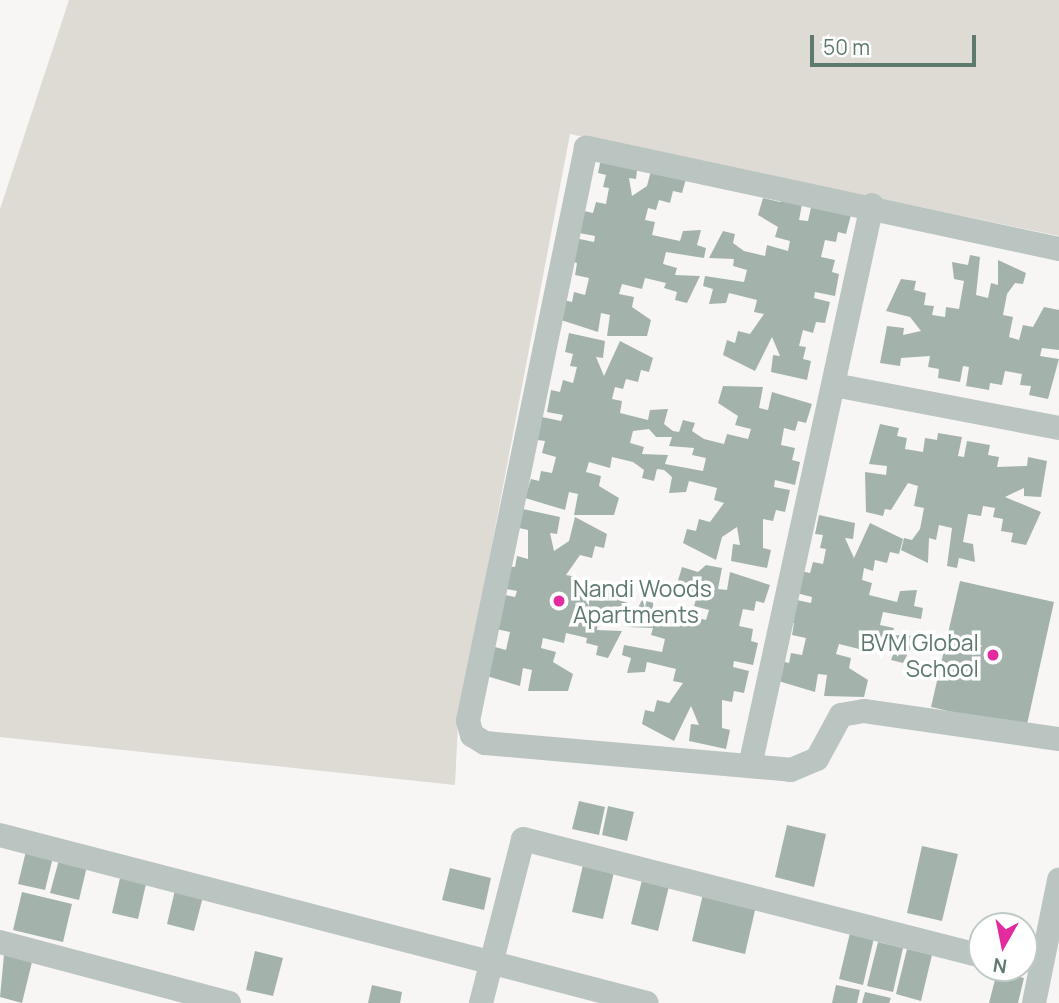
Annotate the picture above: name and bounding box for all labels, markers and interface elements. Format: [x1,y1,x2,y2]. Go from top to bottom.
scale bar [814,21,980,65]
text: 50 m [823,33,870,61]
place label: Nandi Woods Apartments [573,574,712,628]
marker: Nandi Woods Apartments [551,593,567,609]
place label: BVM Global School [861,628,979,682]
marker: BVM Global School [985,647,1001,663]
north arrow [968,912,1038,982]
text: N [991,952,1009,980]

